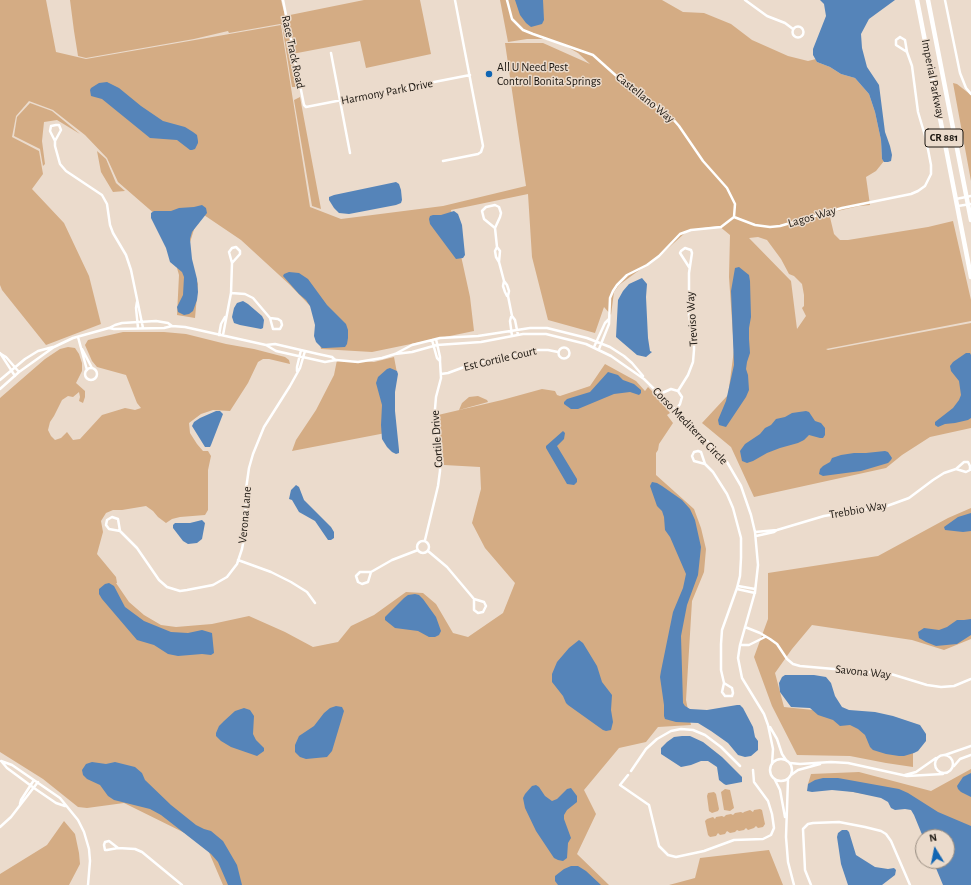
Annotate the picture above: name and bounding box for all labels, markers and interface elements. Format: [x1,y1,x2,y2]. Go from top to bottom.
street label: Race Track Road [278,14,308,90]
street label: Imperial Parkway [918,38,948,120]
place label: All U Need Pest Control Bonita Springs [497,60,601,88]
marker: All U Need Pest Control Bonita Springs [484,69,494,79]
street label: Castellano Way [613,70,677,126]
street label: Harmony Park Drive [340,76,434,108]
road number: CR 881 [925,129,963,147]
street label: Lagos Way [786,203,838,231]
street label: Treviso Way [683,291,701,347]
street label: Est Cortile Court [462,344,538,374]
street label: Corso Mediterra Circle [649,384,731,468]
street label: Cortile Drive [428,410,446,468]
street label: Verona Lane [235,486,255,544]
street label: Trebbio Way [828,498,888,522]
street label: Savona Way [835,662,891,682]
north arrow [915,829,955,869]
text: N [928,832,938,844]

